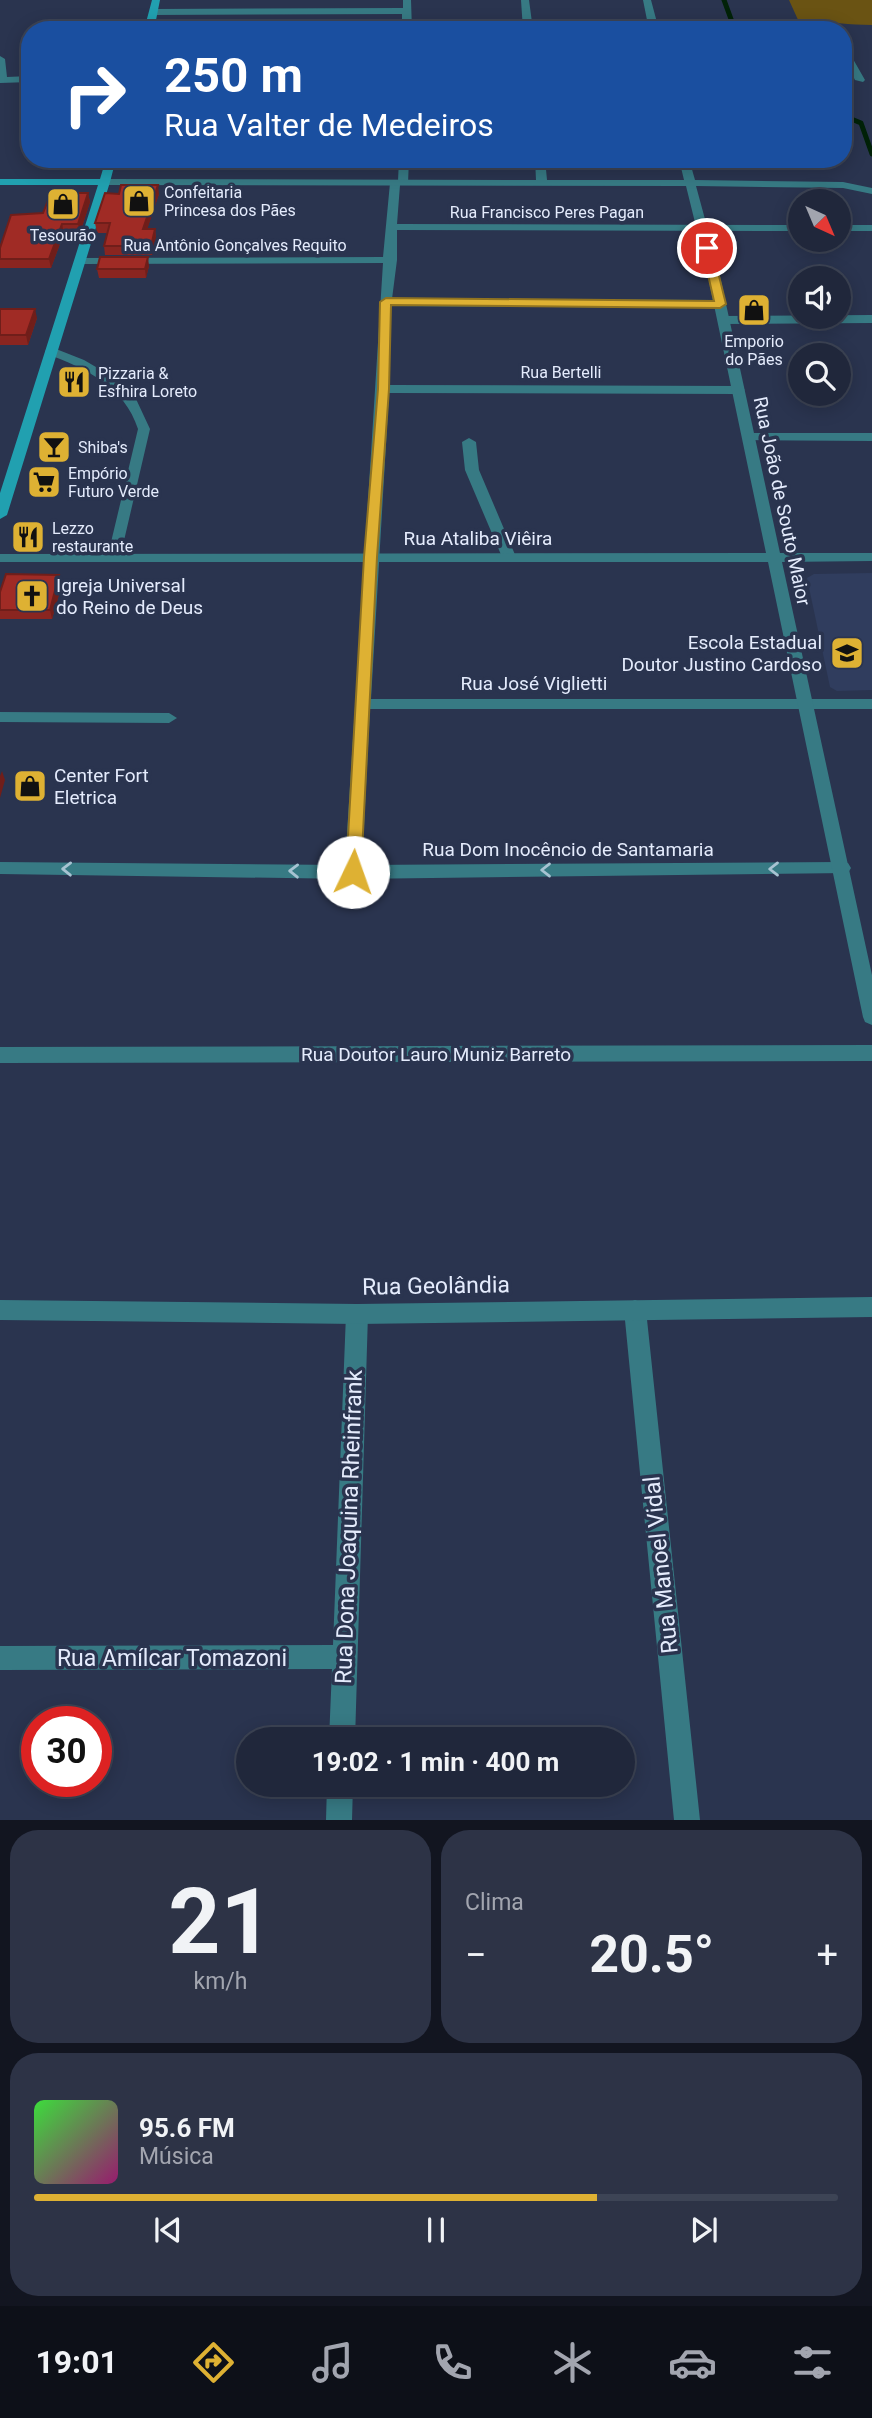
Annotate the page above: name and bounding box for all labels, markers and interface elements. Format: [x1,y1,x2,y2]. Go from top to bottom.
text: 250 m [164,47,303,104]
icon: right [49,49,140,140]
text: Rua Valter de Medeiros [164,106,494,144]
shop icon: Confeitaria Princesa dos Pães [120,182,158,220]
place label: Confeitaria Princesa dos Pães [164,183,296,220]
shop icon: Tesourão [44,185,82,223]
north arrow [788,189,850,252]
map controls [788,189,851,406]
street label: Rua Francisco Peres Pagan [450,203,644,222]
pin [677,218,737,278]
place label: Tesourão [30,226,96,245]
icon: arrive [688,229,726,267]
street label: Rua Antônio Gonçalves Requito [123,236,347,255]
button: sound [788,266,851,329]
shop icon: Emporio do Pães [735,291,773,329]
place label: Emporio do Pães [724,332,784,369]
button: search [788,343,851,406]
restaurant icon: Pizzaria & Esfhira Loreto [55,363,93,401]
street label: Rua Bertelli [520,363,602,382]
place label: Pizzaria & Esfhira Loreto [98,364,197,401]
street label: Rua João de Souto Maior [749,394,815,608]
bar icon: Shiba's [35,428,73,466]
place label: Shiba's [78,438,128,457]
supermarket icon: Empório Futuro Verde [25,463,63,501]
place label: Empório Futuro Verde [68,464,159,501]
restaurant icon: Lezzo restaurante [9,518,47,556]
place label: Lezzo restaurante [52,519,133,556]
street label: Rua Ataliba Viêira [404,527,552,550]
place label: Igreja Universal do Reino de Deus [56,574,203,619]
church icon: Igreja Universal do Reino de Deus [13,577,51,615]
place label: Escola Estadual Doutor Justino Cardoso [621,631,822,676]
school or university icon: Escola Estadual Doutor Justino Cardoso [828,634,866,672]
street label: Rua José Viglietti [461,672,607,695]
place label: Center Fort Eletrica [54,764,149,809]
shop icon: Center Fort Eletrica [11,767,49,805]
position arrow [316,835,390,909]
street label: Rua Dom Inocêncio de Santamaria [422,838,714,861]
one-way arrow [61,861,72,876]
one-way arrow [768,861,779,876]
one-way arrow [288,863,299,879]
one-way arrow [540,863,551,878]
street label: Rua Doutor Lauro Muniz Barreto [301,1043,571,1066]
street label: Rua Geolândia [362,1271,510,1301]
street label: Rua Dona Joaquina Rheinfrank [330,1369,368,1685]
street label: Rua Manoel Vidal [638,1475,684,1655]
street label: Rua Amílcar Tomazoni [57,1645,287,1672]
speed limit sign: 30 [21,1706,112,1797]
text: 19:02 · 1 min · 400 m [312,1747,559,1777]
text: 21 [168,1869,273,1975]
text: Clima [465,1889,524,1916]
text: 20.5° [589,1924,714,1985]
text: − [465,1933,487,1977]
text: + [816,1933,838,1977]
text: km/h [194,1968,248,1995]
text: 95.6 FM [139,2113,235,2143]
text: Música [139,2143,214,2170]
icon: previous [149,2211,187,2249]
icon: pause [417,2211,455,2249]
icon: next [685,2211,723,2249]
icon: directions [189,2338,238,2387]
icon: music [308,2338,357,2387]
icon: phone [428,2338,477,2387]
icon: climate [548,2338,597,2387]
icon: car [668,2338,717,2387]
icon: filters [788,2338,837,2387]
text: 19:01 [35,2343,118,2381]

